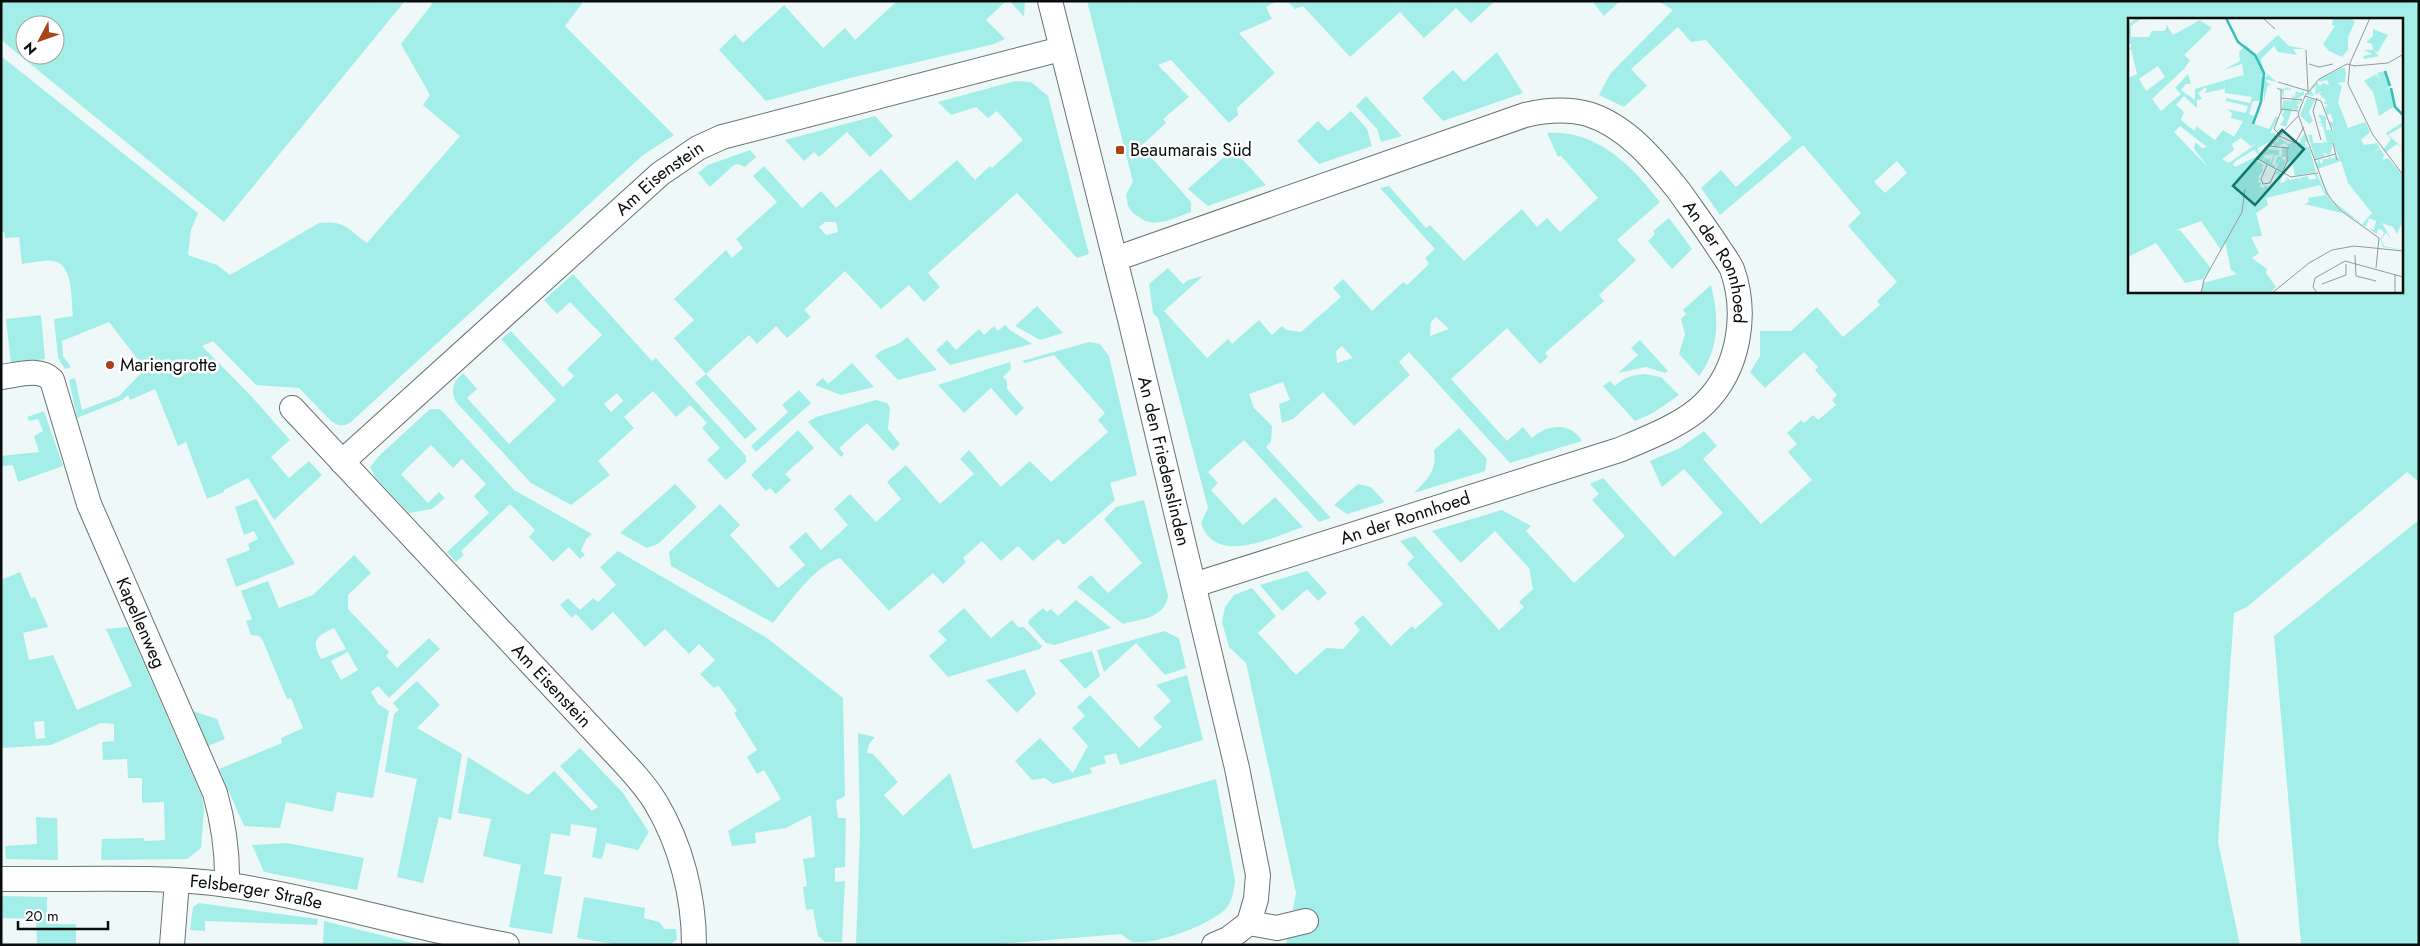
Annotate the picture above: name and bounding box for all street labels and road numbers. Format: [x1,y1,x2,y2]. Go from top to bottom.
street label: Am Eisenstein [609,135,709,222]
street label: An der Ronnhoed [1677,195,1753,324]
street label: An den Friedenslinden [1131,374,1197,549]
street label: An der Ronnhoed [1337,485,1473,551]
street label: Kapellenweg [109,573,172,672]
street label: Am Eisenstein [506,638,598,733]
street label: Felsberger Straße [189,868,325,916]

